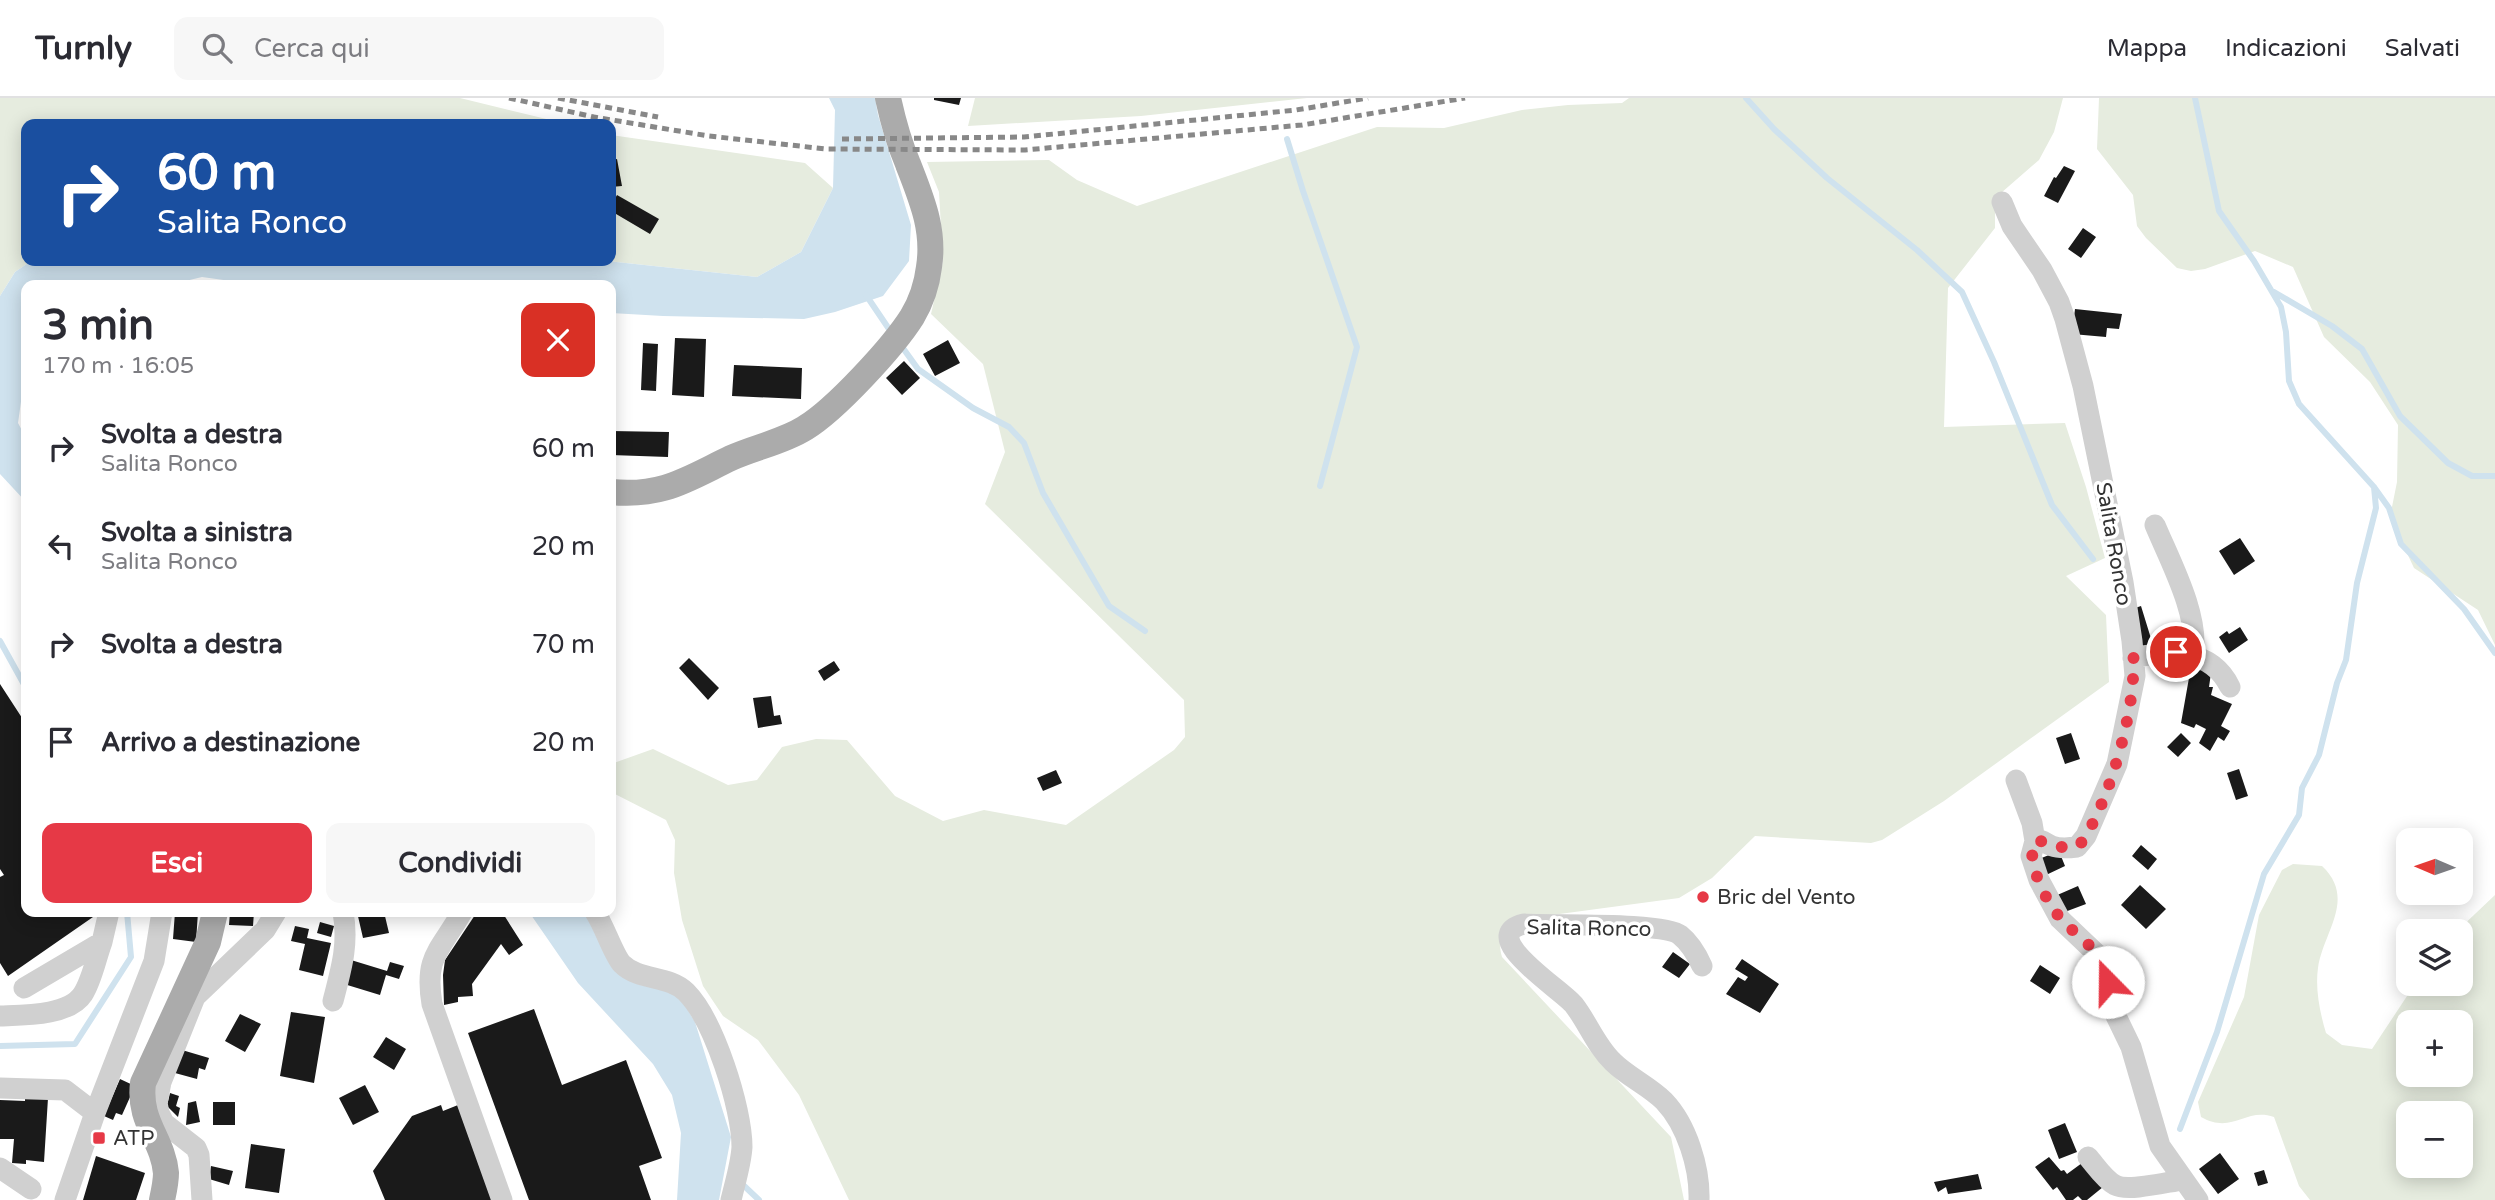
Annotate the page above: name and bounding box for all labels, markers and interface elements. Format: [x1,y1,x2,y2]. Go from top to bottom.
search box [174,17,664,80]
text: Turnly [35,29,132,68]
icon: search [198,29,236,67]
text: Cerca qui [254,33,370,64]
text: Mappa [2107,34,2187,63]
text: Indicazioni [2225,34,2347,63]
text: Salvati [2385,34,2460,63]
text: 60 m [157,144,276,203]
icon: right [42,147,133,238]
text: Salita Ronco [157,204,347,242]
text: 3 min [42,300,154,351]
button: close [521,303,595,377]
text: 170 m · 16:05 [42,352,194,380]
text: Svolta a destra [101,419,283,450]
icon: right [42,429,80,467]
text: 60 m [532,433,595,464]
text: Salita Ronco [101,450,238,478]
street label: Salita Ronco [2090,480,2137,608]
text: Svolta a sinistra [101,517,293,548]
icon: left [42,527,80,565]
text: 20 m [532,531,595,562]
text: Salita Ronco [101,548,238,576]
pin [2146,622,2206,682]
icon: right [42,625,80,663]
text: Svolta a destra [101,629,283,660]
text: 70 m [532,629,595,660]
icon: arrive [2157,633,2195,671]
icon: arrive [42,723,80,761]
text: Arrivo a destinazione [101,727,360,758]
text: 20 m [532,727,595,758]
button: Esci [42,823,312,903]
button: Condividi [326,823,595,903]
north arrow [2396,828,2473,905]
map controls [2396,828,2473,1178]
place label: Bric del Vento [1717,885,1856,910]
marker: Bric del Vento [1695,889,1711,905]
street label: Salita Ronco [1526,915,1652,942]
button: layers [2396,919,2473,996]
position arrow [2071,945,2145,1019]
button: + [2396,1010,2473,1087]
button: − [2396,1101,2473,1178]
place label: ATP [113,1126,154,1151]
marker: ATP [91,1130,107,1146]

